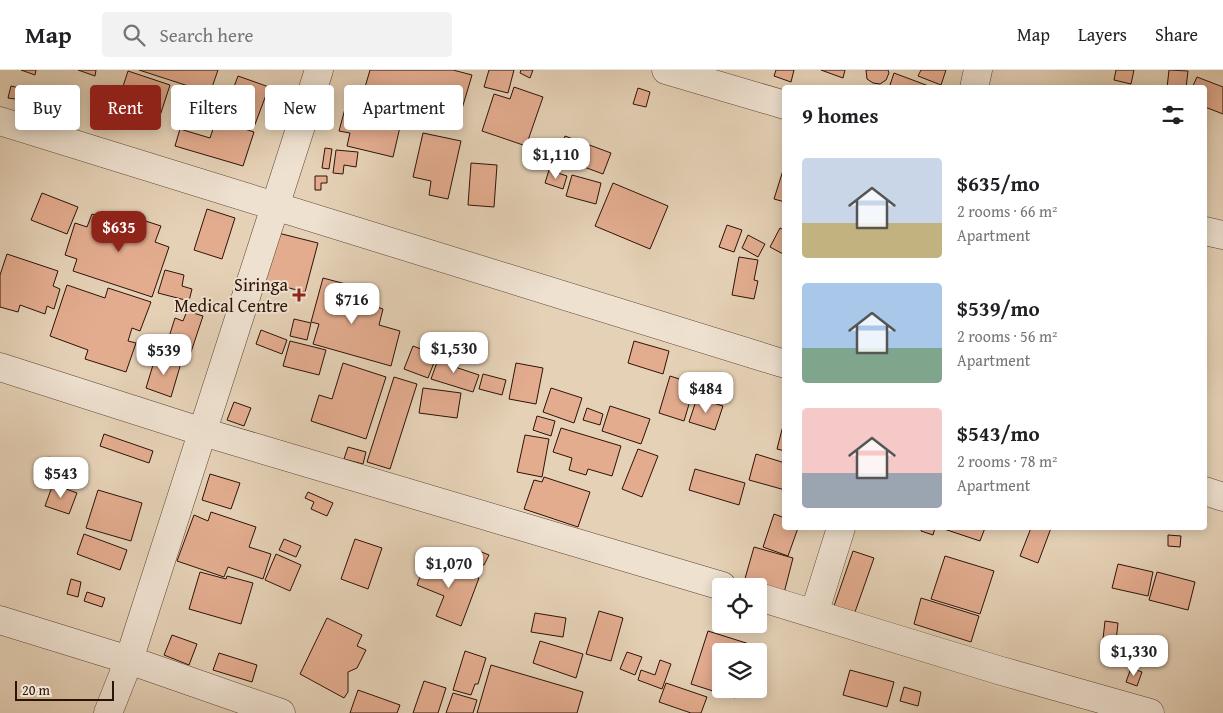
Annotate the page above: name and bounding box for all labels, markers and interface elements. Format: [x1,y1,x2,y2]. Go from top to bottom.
search box [102,12,452,57]
text: Map [25,17,72,52]
icon: search [120,21,148,49]
text: Search here [160,21,253,49]
text: Map [1017,21,1050,48]
text: Layers [1078,21,1127,48]
text: Share [1155,21,1198,48]
chip: Buy [15,85,80,130]
chip: Rent [90,85,161,130]
chip: Filters [171,85,255,130]
chip: New [265,85,334,130]
chip: Apartment [344,85,463,130]
text: 9 homes [802,100,878,131]
icon: filters [1159,101,1187,129]
pin: $1,110 [515,138,597,180]
text: $1,110 [533,142,579,166]
text: $635/mo [957,168,1040,199]
icon: home [842,178,902,238]
text: 2 rooms · 66 m² [957,199,1057,223]
pin: $635 [89,210,149,253]
text: $635 [102,215,136,239]
text: Apartment [957,223,1030,247]
place label: Siringa Medical Centre [174,271,288,319]
pin: $716 [322,282,382,325]
text: $716 [335,287,369,311]
marker: Siringa Medical Centre [292,288,306,302]
text: $539/mo [957,293,1040,324]
icon: home [842,303,902,363]
text: 2 rooms · 56 m² [957,324,1057,348]
pin: $1,530 [413,332,495,374]
pin: $539 [134,334,194,376]
text: $1,530 [431,336,477,360]
text: $539 [147,338,181,362]
text: Apartment [957,348,1030,372]
pin: $484 [676,372,736,414]
text: $484 [689,376,723,400]
text: $543/mo [957,418,1040,449]
icon: home [842,428,902,488]
text: 2 rooms · 78 m² [957,449,1057,473]
pin: $543 [31,456,91,499]
text: $543 [44,461,78,485]
text: Apartment [957,473,1030,497]
pin: $1,070 [408,546,490,589]
text: $1,070 [426,551,472,575]
map controls [712,578,767,698]
button: locate [712,578,767,633]
pin: $1,330 [1093,634,1175,677]
text: $1,330 [1111,639,1157,663]
button: layers [712,643,767,698]
scale bar [15,678,114,701]
text: 20 m [22,680,50,700]

